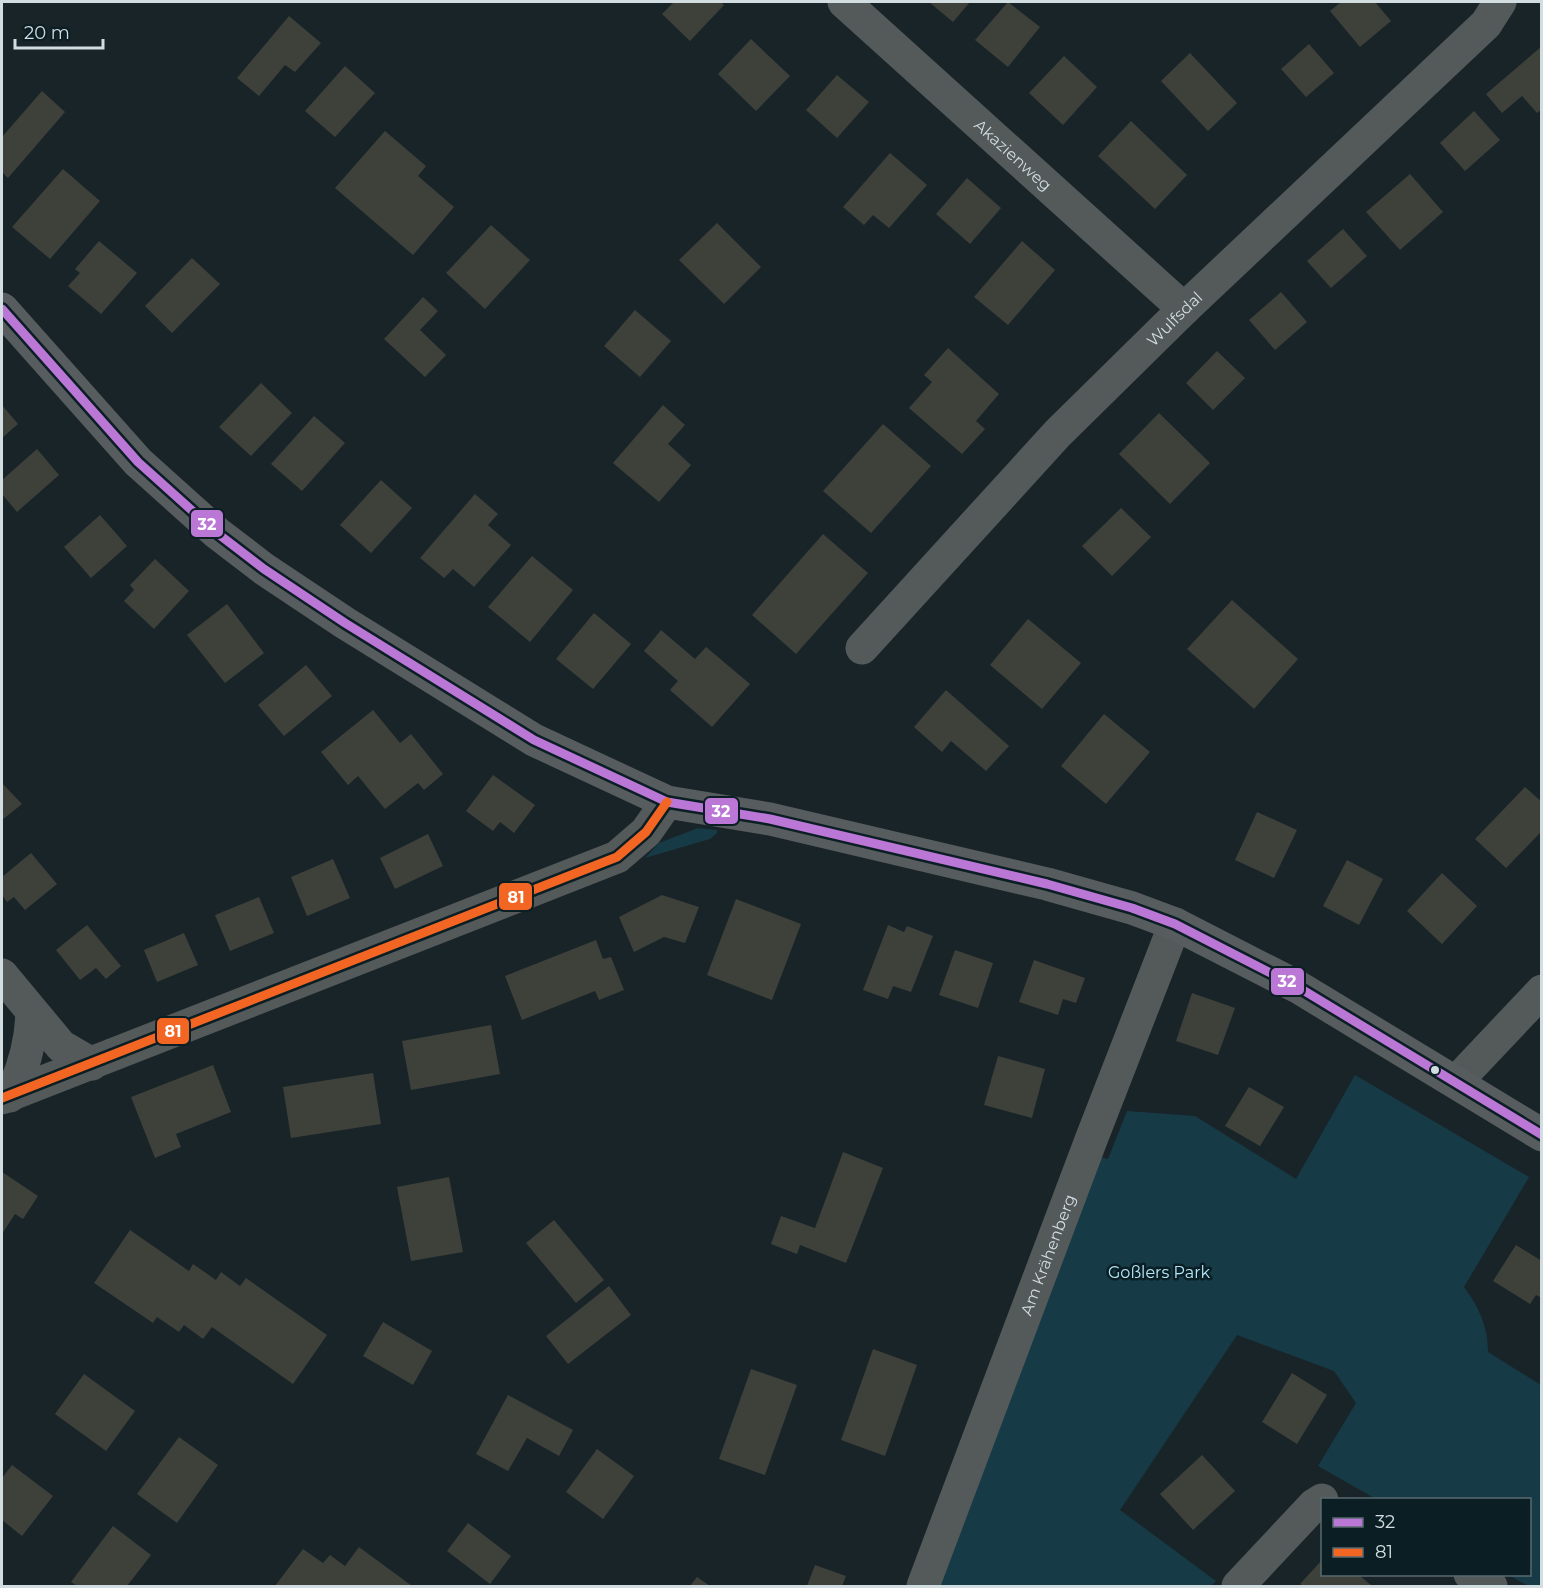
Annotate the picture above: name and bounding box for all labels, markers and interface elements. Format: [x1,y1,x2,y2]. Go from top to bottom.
scale bar [15,12,104,50]
text: 20 m [24,22,70,44]
street label: Akazienweg [971,115,1056,195]
street label: Wulfsdal [1143,287,1206,350]
line badge: 32 [190,509,224,538]
text: 32 [197,515,216,534]
line badge: 32 [704,797,739,825]
text: 32 [711,802,730,821]
line badge: 81 [498,882,533,911]
text: 81 [508,888,524,907]
line badge: 32 [1270,967,1305,996]
text: 32 [1277,972,1296,991]
line badge: 81 [156,1017,190,1045]
text: 81 [165,1022,181,1041]
unlabelled marker [1429,1064,1441,1076]
street label: Am Krähenberg [1016,1191,1079,1318]
park label: Goßlers Park [1108,1263,1210,1282]
legend [1321,1498,1531,1576]
text: 32 [1375,1511,1395,1533]
text: 81 [1375,1541,1393,1563]

